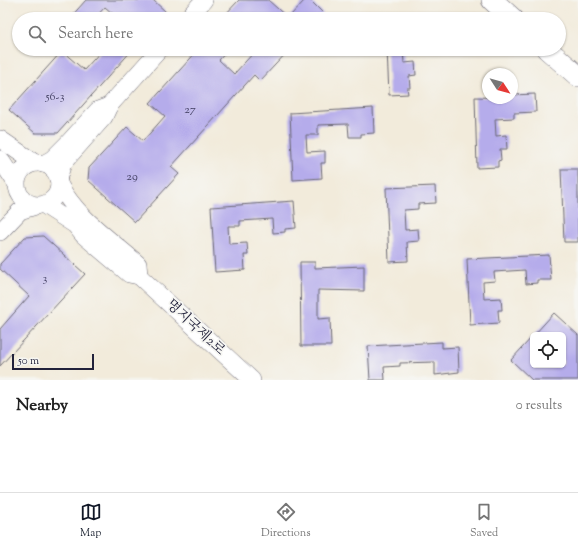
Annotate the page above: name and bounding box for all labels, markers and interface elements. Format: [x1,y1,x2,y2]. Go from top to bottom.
search box [12,12,566,56]
icon: search [26,23,48,45]
text: Search here [58,24,133,45]
north arrow [482,68,518,104]
house number: 56-3 [45,88,65,106]
house number: 27 [184,101,196,119]
house number: 29 [126,168,138,186]
house number: 3 [43,270,48,288]
street label: 명지국제2로 [161,295,229,361]
map controls [530,332,566,368]
button: locate [530,332,566,368]
scale bar [12,352,94,371]
text: 50 m [18,353,39,369]
text: Nearby [16,394,68,418]
text: 0 results [516,397,562,415]
tab: Map [80,501,102,541]
tab: Directions [261,501,311,541]
tab: Saved [470,501,498,541]

